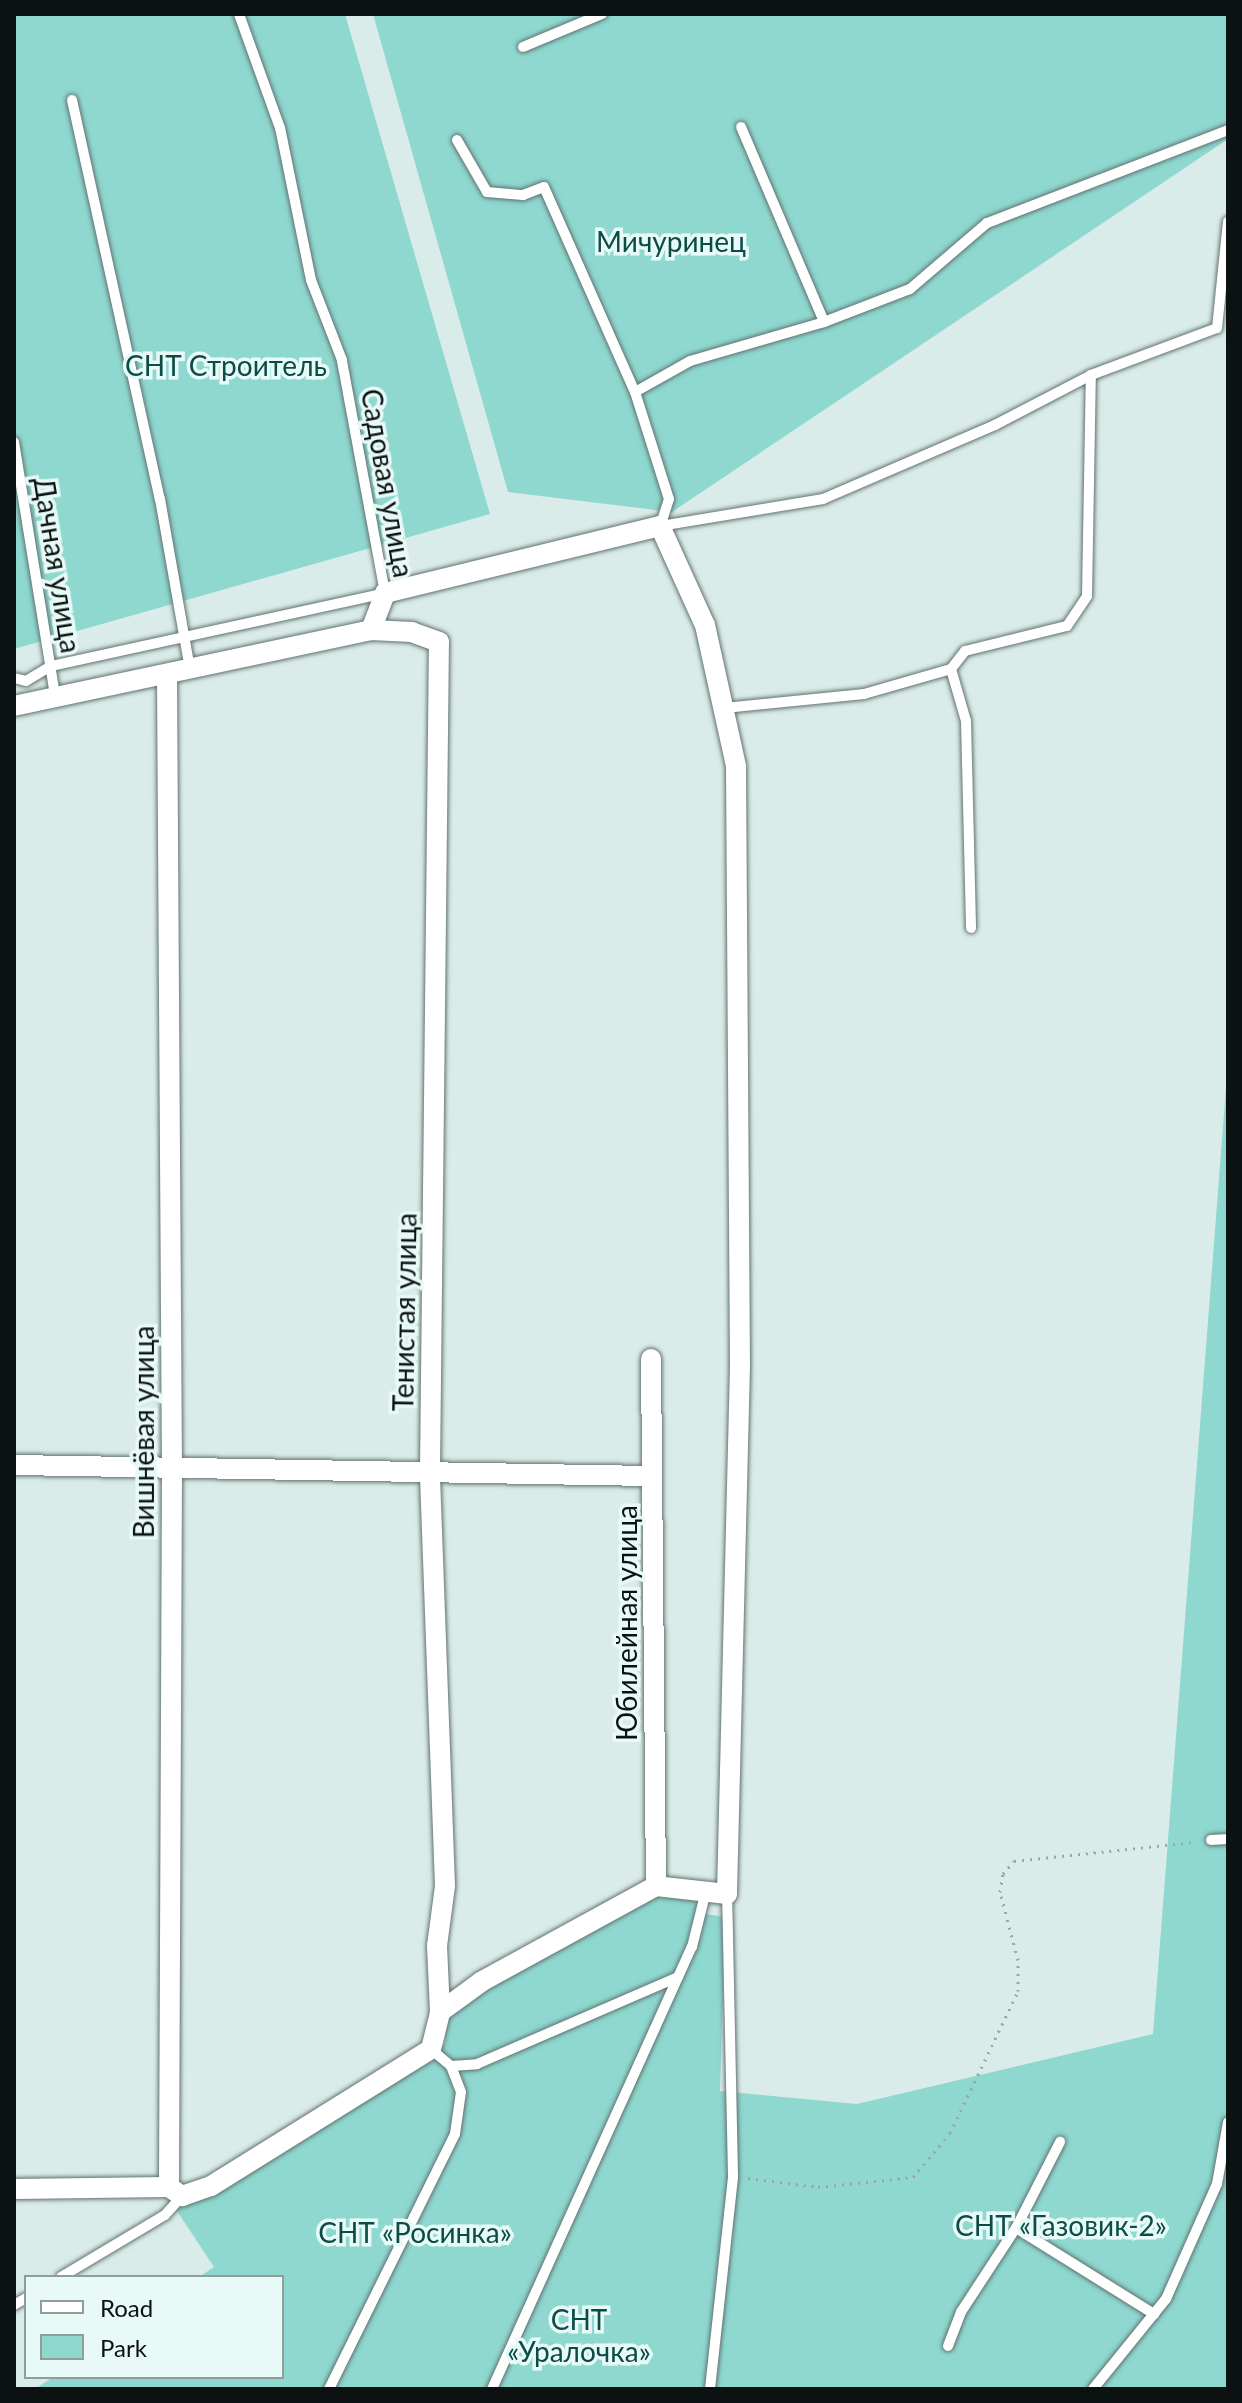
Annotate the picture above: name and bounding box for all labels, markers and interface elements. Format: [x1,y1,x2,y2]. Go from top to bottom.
park label: Мичуринец [596,224,746,258]
park label: СНТ Строитель [125,348,327,382]
street label: Садовая улица [355,386,421,580]
street label: Дачная улица [28,475,88,655]
street label: Тенистая улица [385,1212,423,1412]
street label: Вишнёвая улица [126,1326,160,1538]
street label: Юбилейная улица [609,1505,643,1741]
park label: СНТ «Газовик-2» [955,2208,1167,2242]
park label: СНТ «Росинка» [318,2215,512,2249]
legend [24,2275,284,2379]
text: Road [100,2293,153,2322]
park label: СНТ «Уралочка» [507,2302,651,2368]
text: Park [100,2333,147,2362]

